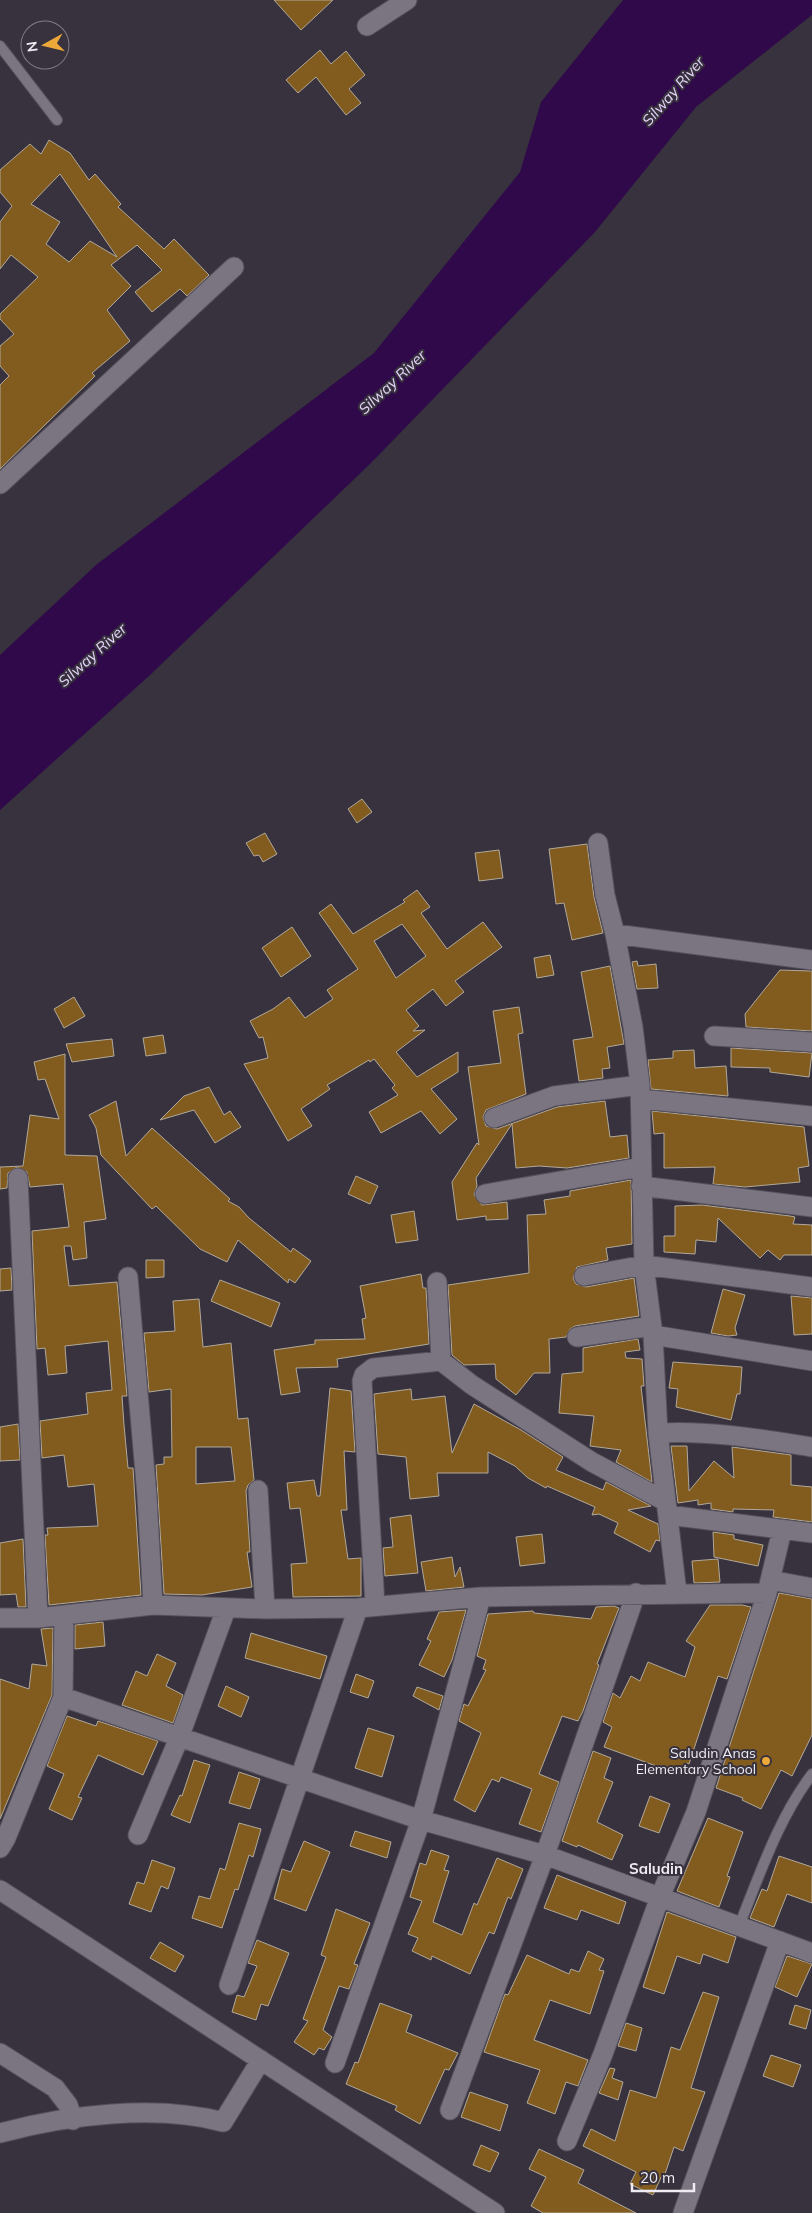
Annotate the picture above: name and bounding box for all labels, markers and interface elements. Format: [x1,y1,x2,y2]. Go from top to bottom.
north arrow [20,20,70,70]
text: N [22,40,42,53]
water label: Silway River [638,52,709,130]
water label: Silway River [354,345,430,418]
water label: Silway River [54,619,131,691]
place label: Saludin Anas Elementary School [636,1744,756,1778]
marker: Saludin Anas Elementary School [760,1755,772,1767]
district label: Saludin [629,1859,683,1878]
scale bar [632,2160,694,2192]
text: 20 m [640,2168,675,2187]

